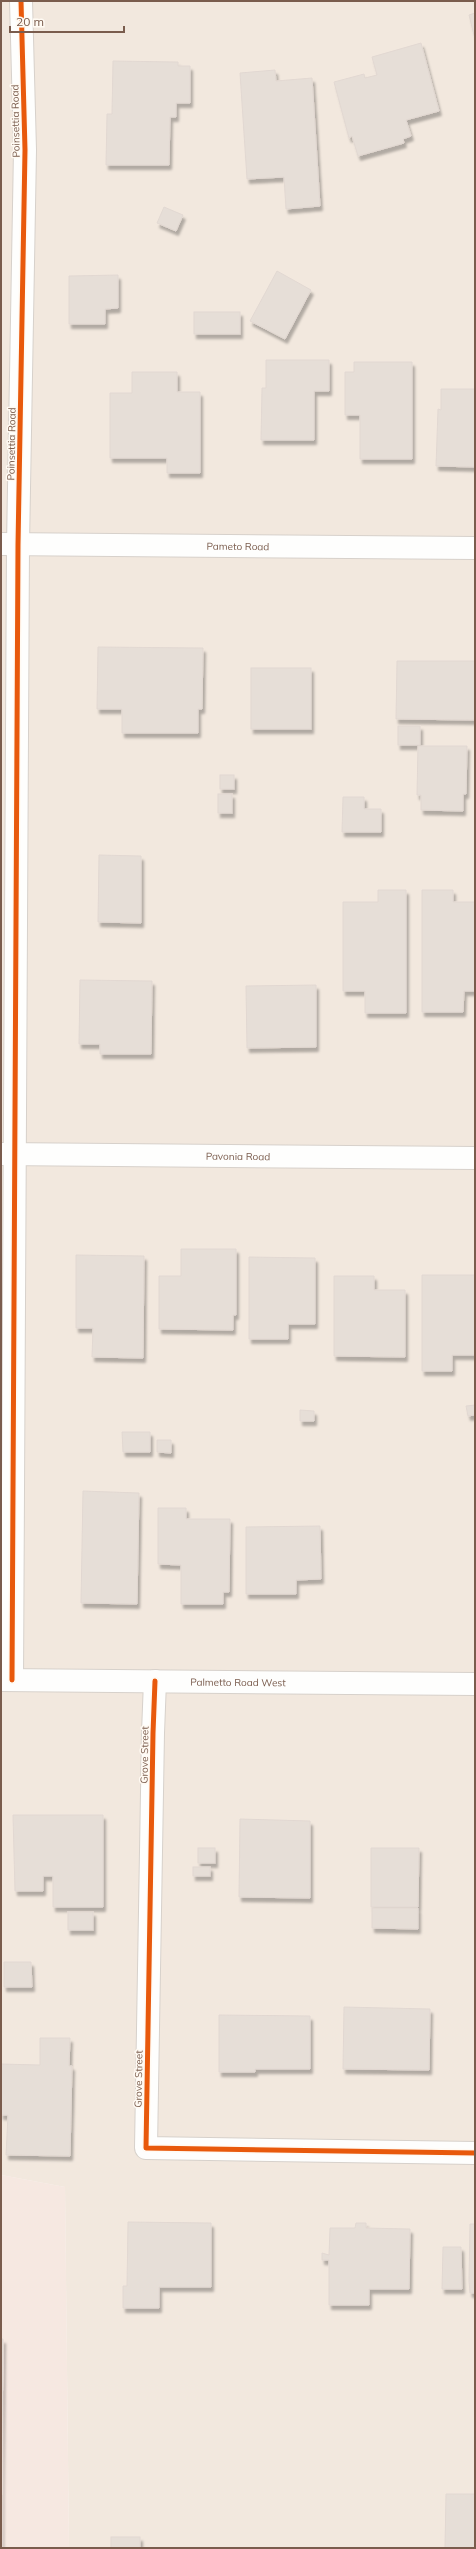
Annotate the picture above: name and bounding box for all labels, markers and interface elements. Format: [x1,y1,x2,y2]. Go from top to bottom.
scale bar [10,8,124,34]
text: 20 m [16,14,44,29]
street label: Poinsettia Road [8,84,23,158]
street label: Poinsettia Road [4,407,19,481]
street label: Pameto Road [207,540,269,553]
street label: Pavonia Road [206,1150,270,1163]
street label: Palmetto Road West [190,1676,286,1689]
street label: Grove Street [137,1726,152,1784]
street label: Grove Street [131,2050,146,2108]

